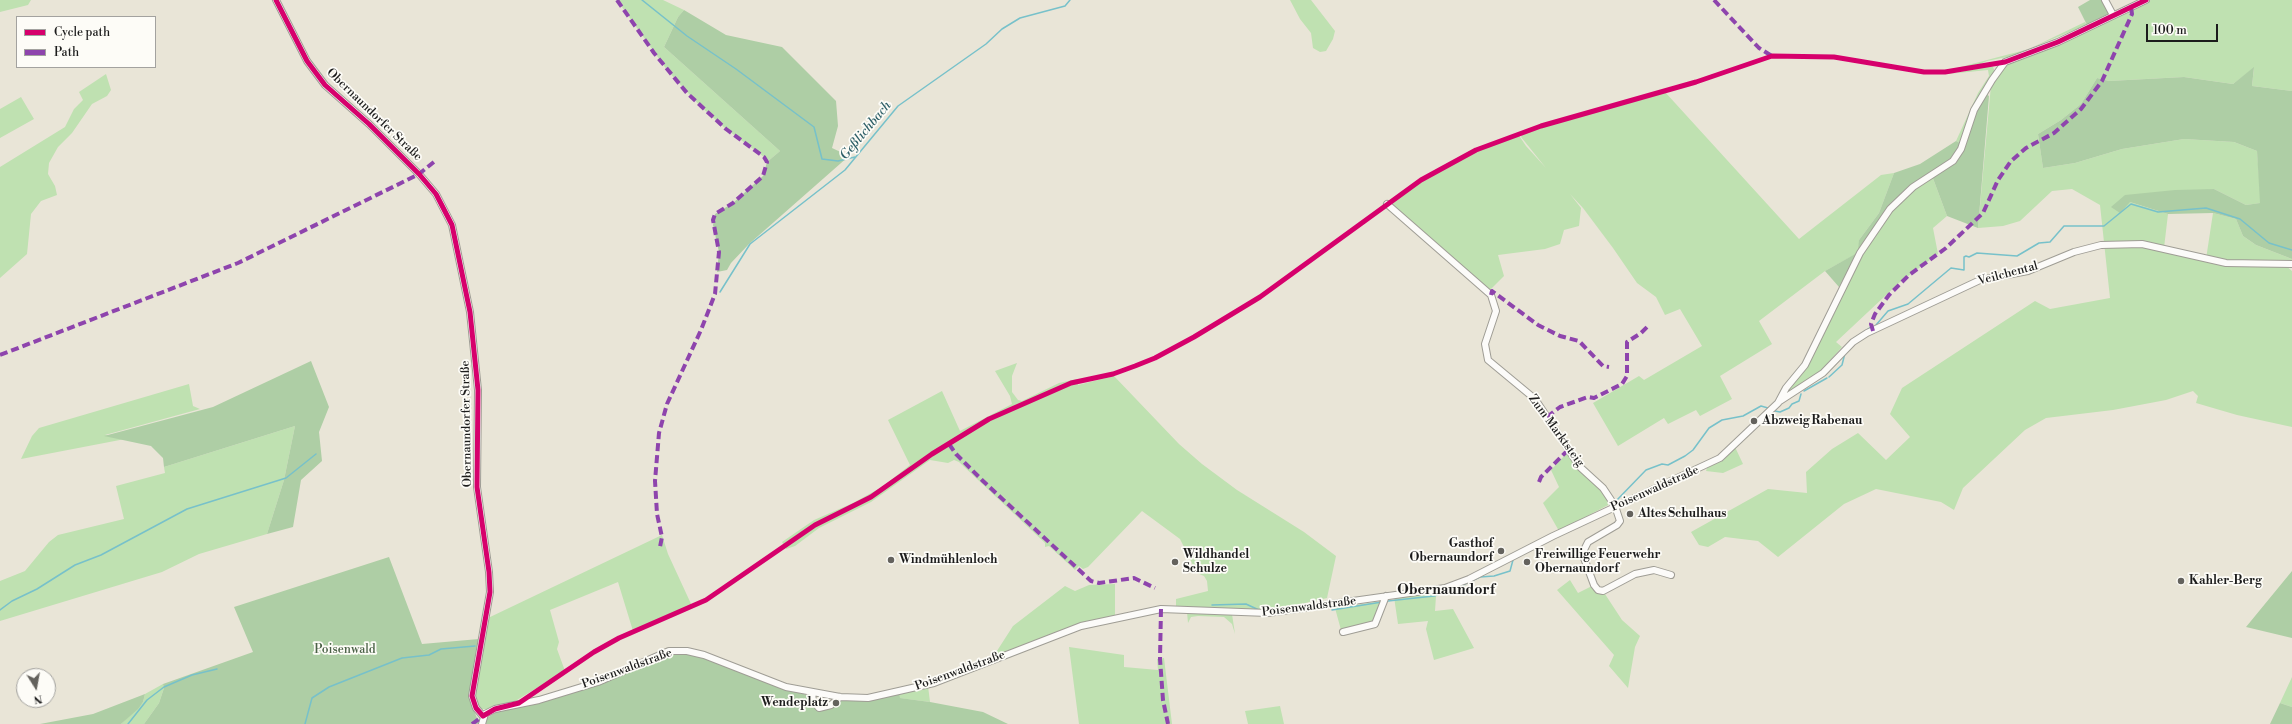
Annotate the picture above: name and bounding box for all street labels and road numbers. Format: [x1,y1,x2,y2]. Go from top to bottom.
street label: Obernaundorfer Straße [323,66,425,164]
street label: Veilchental [1976,259,2040,289]
street label: Obernaundorfer Straße [459,360,475,488]
street label: Zum Marktsteig [1525,392,1587,470]
street label: Poisenwaldstraße [1609,463,1701,515]
street label: Poisenwaldstraße [1261,594,1357,620]
street label: Poisenwaldstraße [580,646,674,692]
street label: Poisenwaldstraße [913,648,1007,694]

